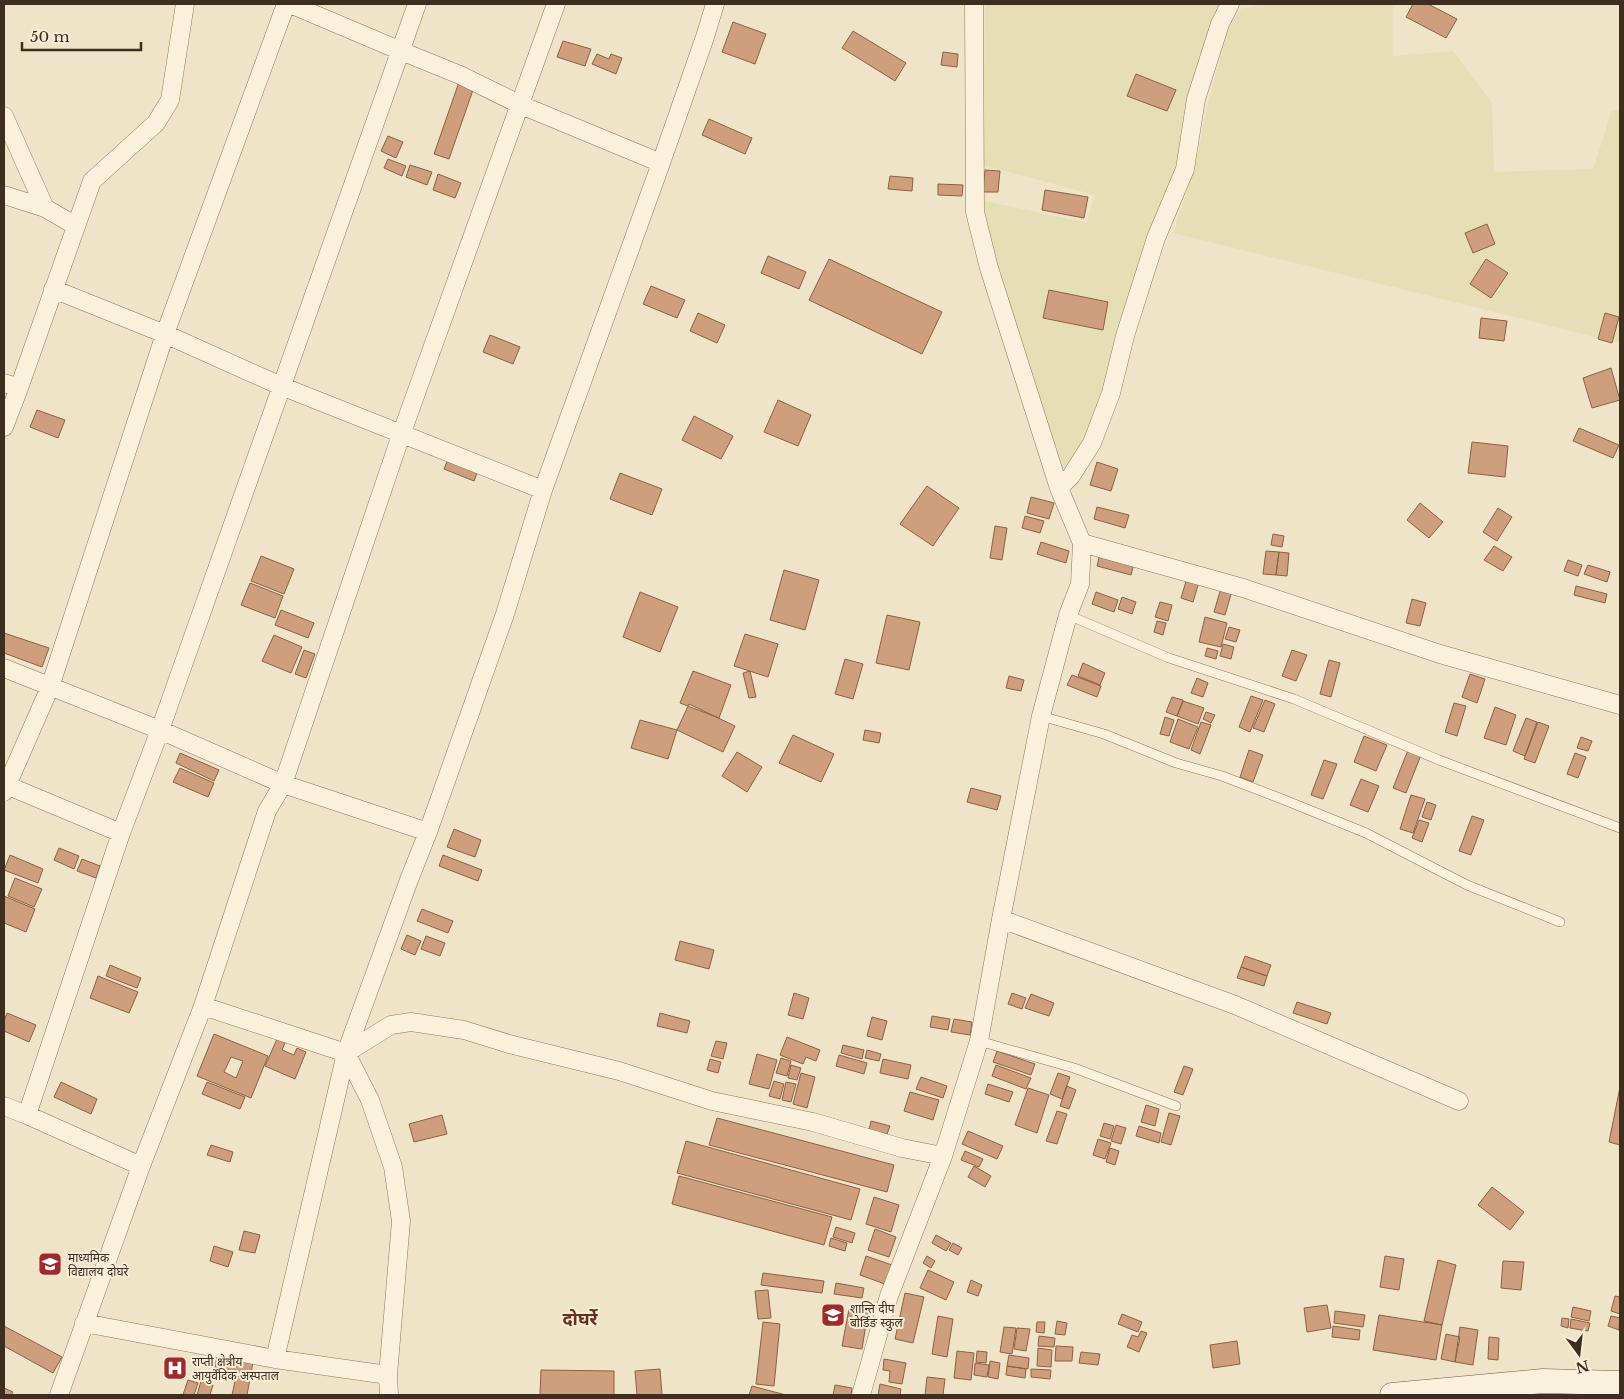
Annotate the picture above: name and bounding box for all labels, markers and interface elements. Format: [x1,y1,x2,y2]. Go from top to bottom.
scale bar [22,20,141,52]
text: 50 m [30,27,70,46]
place label: माध्यमिक विद्यालय दोघरे [68,1250,130,1279]
school or university icon: माध्यमिक विद्यालय दोघरे [37,1251,63,1277]
place label: शान्ति दीप बोर्डिङ स्कुल [850,1301,903,1331]
school or university icon: शान्ति दीप बोर्डिङ स्कुल [820,1302,846,1328]
district label: दोघर्रे [562,1308,599,1330]
north arrow [1554,1329,1604,1379]
place label: राप्ती क्षेत्रीय आयुर्वेदिक अस्पताल [192,1354,280,1384]
hospital icon: राप्ती क्षेत्रीय आयुर्वेदिक अस्पताल [162,1355,188,1381]
text: N [1574,1356,1591,1377]

